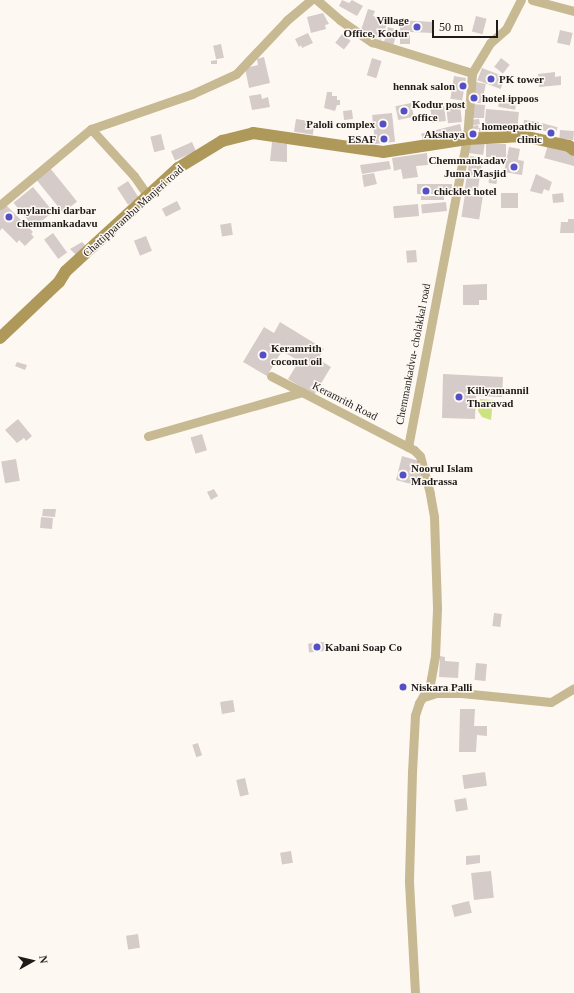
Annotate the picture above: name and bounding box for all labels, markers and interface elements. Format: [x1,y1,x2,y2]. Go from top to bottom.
scale bar [434,12,500,38]
place label: Village Office, Kodur [344,14,409,40]
text: 50 m [439,20,463,34]
marker: Village Office, Kodur [412,22,422,32]
place label: PK tower [499,72,544,86]
marker: PK tower [486,74,496,84]
place label: hennak salon [393,79,455,93]
marker: hennak salon [458,81,468,91]
place label: hotel ippoos [482,91,539,105]
marker: hotel ippoos [469,93,479,103]
place label: Kodur post office [412,98,465,124]
marker: Kodur post office [399,106,409,116]
place label: Paloli complex [306,117,375,131]
marker: Paloli complex [378,119,388,129]
place label: homeopathic clinic [482,120,542,146]
place label: Akshaya [424,127,465,141]
marker: homeopathic clinic [545,127,557,139]
marker: Akshaya [468,129,478,139]
place label: ESAF [348,132,376,146]
marker: ESAF [379,134,389,144]
place label: Chemmankadav Juma Masjid [428,154,506,180]
street label: Chattipparambu Manjeri road [80,162,186,260]
marker: Chemmankadav Juma Masjid [509,162,519,172]
place label: chicklet hotel [434,184,497,198]
marker: chicklet hotel [421,186,431,196]
place label: mylanchi darbar chemmankadavu [17,204,98,230]
marker: mylanchi darbar chemmankadavu [4,212,14,222]
street label: Chemmankadvu- cholakkal road [393,282,433,426]
place label: Keramrith coconut oil [271,342,322,368]
marker: Keramrith coconut oil [258,350,268,360]
street label: Keramrith Road [310,379,380,423]
place label: Kiliyamannil Tharavad [467,384,529,410]
marker: Kiliyamannil Tharavad [454,392,464,402]
place label: Noorul Islam Madrassa [411,462,473,488]
marker: Noorul Islam Madrassa [398,470,408,480]
place label: Kabani Soap Co [325,640,402,654]
marker: Kabani Soap Co [312,642,322,652]
place label: Niskara Palli [411,680,472,694]
marker: Niskara Palli [398,682,408,692]
north arrow [12,941,52,981]
text: N [37,955,50,964]

